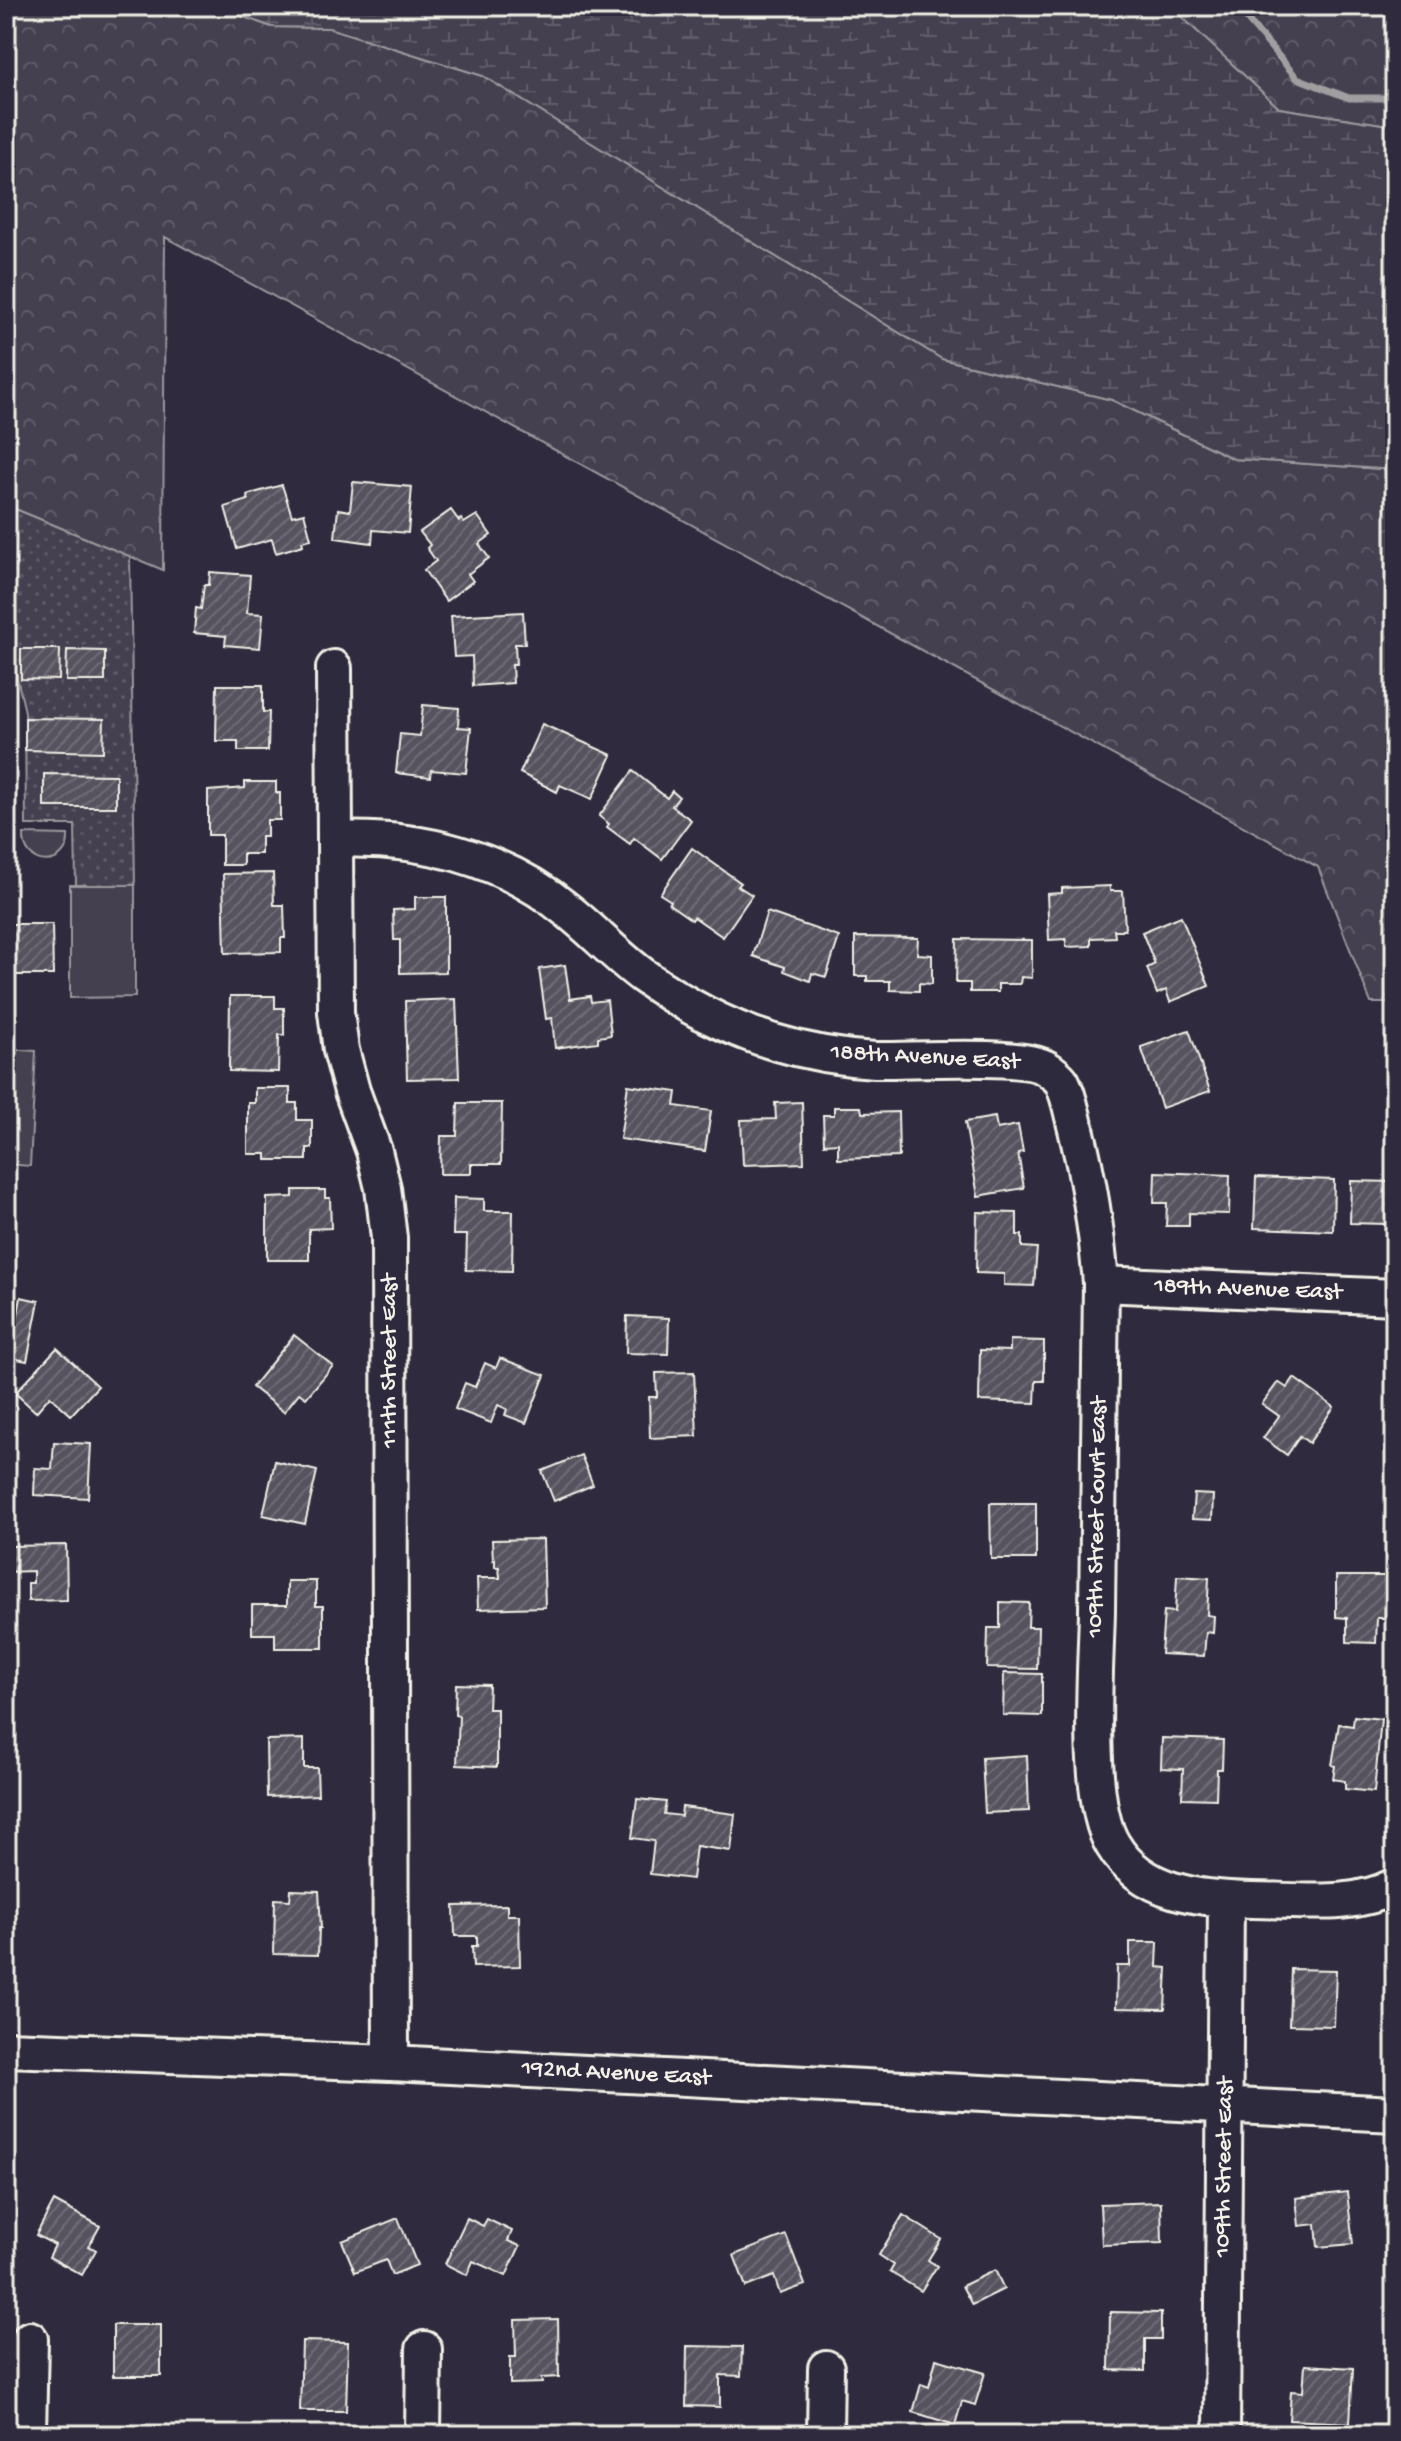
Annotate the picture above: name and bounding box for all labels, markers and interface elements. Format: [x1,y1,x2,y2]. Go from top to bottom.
street label: 188th Avenue East [829,1039,1022,1078]
street label: 111th Street East [376,1272,405,1449]
street label: 189th Avenue East [1153,1272,1345,1308]
street label: 109th Street Court East [1081,1394,1115,1639]
street label: 192nd Avenue East [520,2055,714,2094]
street label: 109th Street East [1209,2074,1241,2258]

